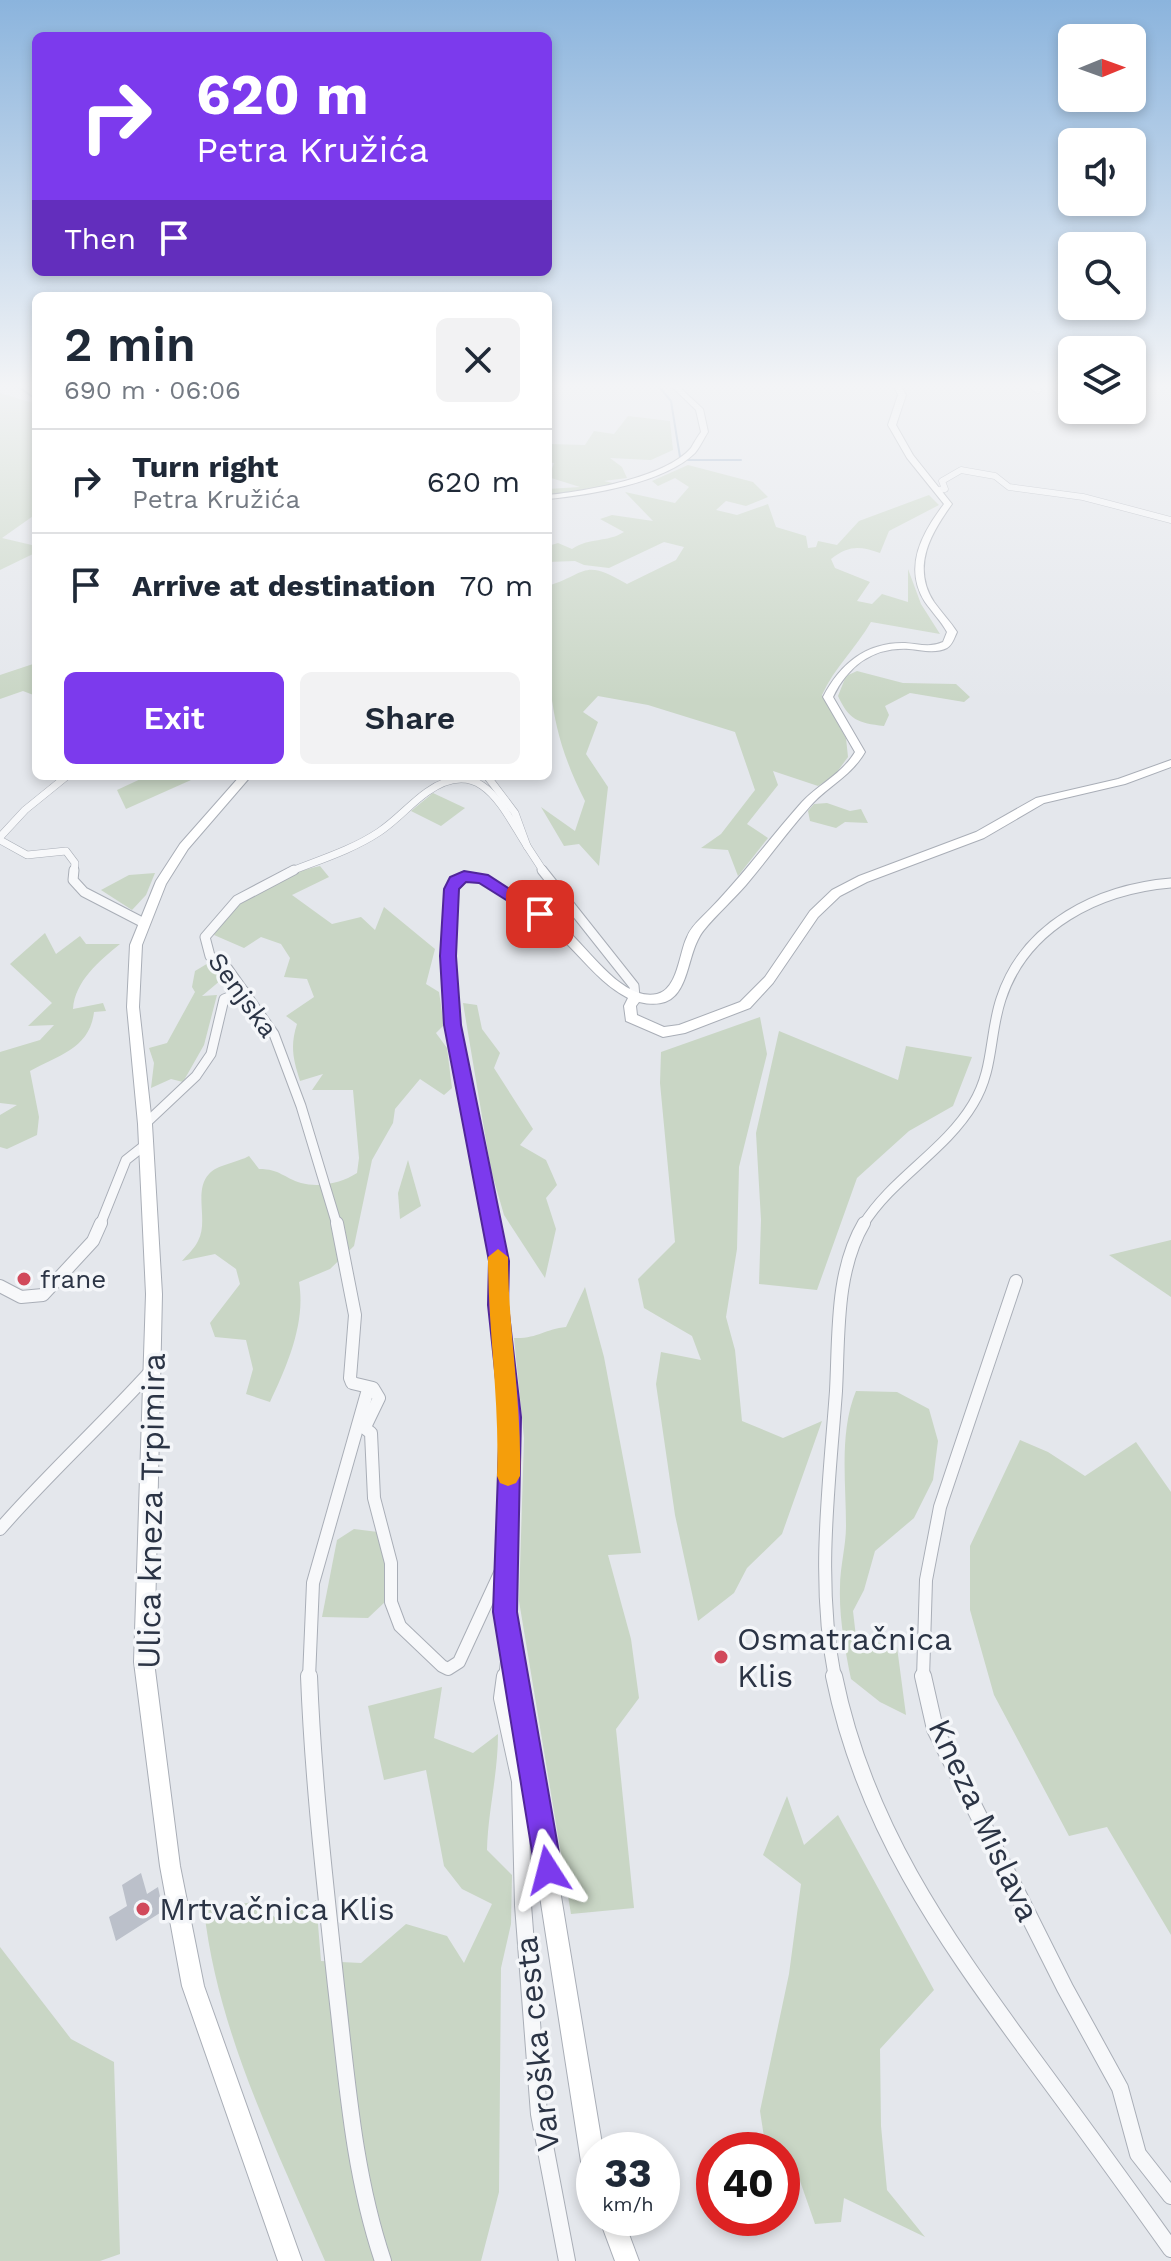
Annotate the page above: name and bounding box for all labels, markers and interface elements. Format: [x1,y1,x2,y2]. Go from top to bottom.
north arrow [1058,24,1146,112]
map controls [1058,24,1146,424]
text: 620 m [196,62,369,128]
icon: right [64,64,168,168]
button: sound [1058,128,1146,216]
text: Petra Kružića [196,129,429,171]
icon: arrive [152,216,196,260]
text: Then [64,221,136,256]
button: search [1058,232,1146,320]
text: 2 min [64,316,196,373]
button: close [436,318,520,402]
button: layers [1058,336,1146,424]
text: 690 m · 06:06 [64,375,241,405]
text: Turn right [132,449,278,484]
icon: right [64,459,108,503]
text: 620 m [427,464,520,499]
text: Petra Kružića [132,484,300,514]
icon: arrive [64,563,108,607]
text: Arrive at destination [132,568,436,603]
text: 70 m [460,568,533,603]
button: Exit [64,672,284,764]
button: Share [300,672,520,764]
pin [506,880,574,948]
icon: arrive [518,892,562,936]
street label: Senjska [202,947,284,1044]
place label: frane [40,1264,106,1294]
marker: frane [15,1270,33,1288]
street label: Ulica kneza Trpimira [129,1352,173,1670]
place label: Osmatračnica Klis [737,1620,952,1695]
marker: Osmatračnica Klis [712,1648,730,1666]
street label: Kneza Mislava [920,1713,1048,1927]
position arrow [506,1828,590,1912]
place label: Mrtvačnica Klis [159,1890,395,1928]
marker: Mrtvačnica Klis [134,1900,152,1918]
street label: Varoška cesta [507,1934,567,2154]
speed limit sign: 40 [696,2132,800,2236]
text: 33 [604,2150,652,2197]
text: km/h [602,2192,654,2216]

